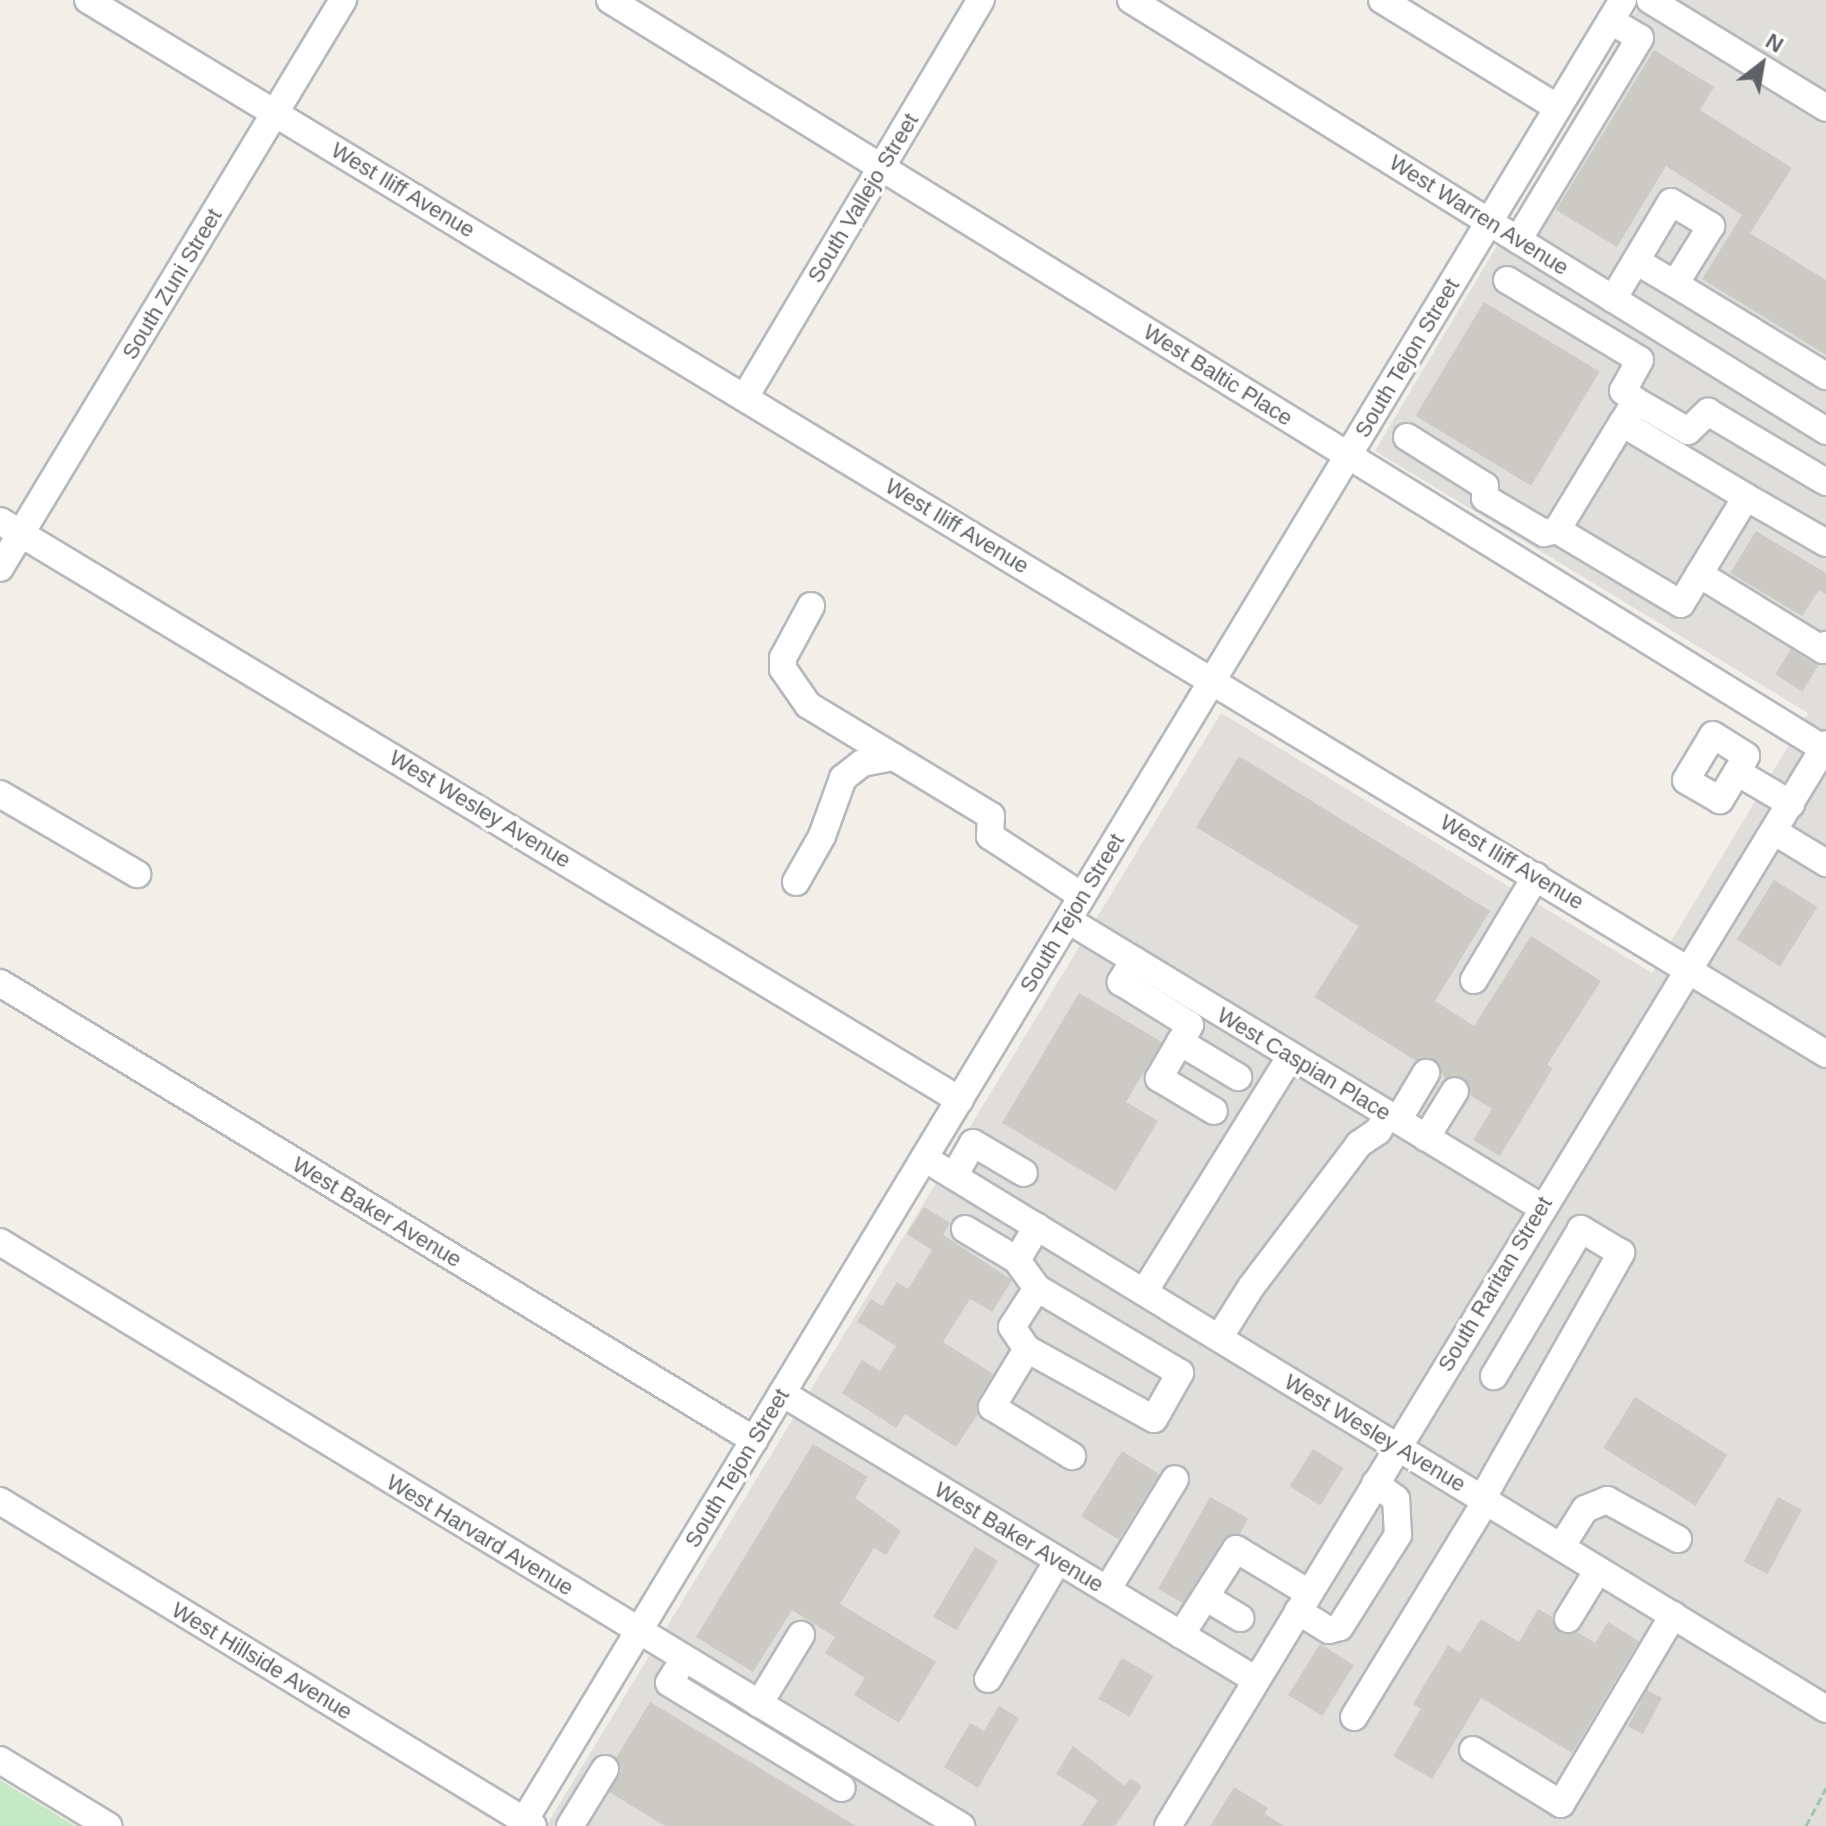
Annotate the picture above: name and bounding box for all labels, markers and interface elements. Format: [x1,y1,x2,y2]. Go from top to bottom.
north arrow [1722,24,1802,104]
text: N [1761,28,1788,58]
street label: South Vallejo Street [802,109,924,287]
street label: West Iliff Avenue [326,136,480,244]
street label: West Warren Avenue [1384,149,1574,281]
street label: South Zuni Street [117,204,227,364]
street label: South Tejon Street [1349,274,1465,442]
street label: West Baltic Place [1139,319,1297,431]
street label: West Iliff Avenue [880,472,1034,580]
street label: West Wesley Avenue [384,744,576,874]
street label: West Iliff Avenue [1435,808,1589,916]
street label: South Tejon Street [1014,829,1130,997]
street label: West Caspian Place [1212,1002,1396,1126]
street label: West Baker Avenue [287,1151,467,1273]
street label: South Raritan Street [1432,1192,1558,1376]
street label: West Wesley Avenue [1279,1368,1471,1498]
street label: South Tejon Street [679,1384,795,1552]
street label: West Harvard Avenue [381,1468,579,1602]
street label: West Baker Avenue [929,1476,1109,1598]
street label: West Hillside Avenue [166,1596,358,1726]

